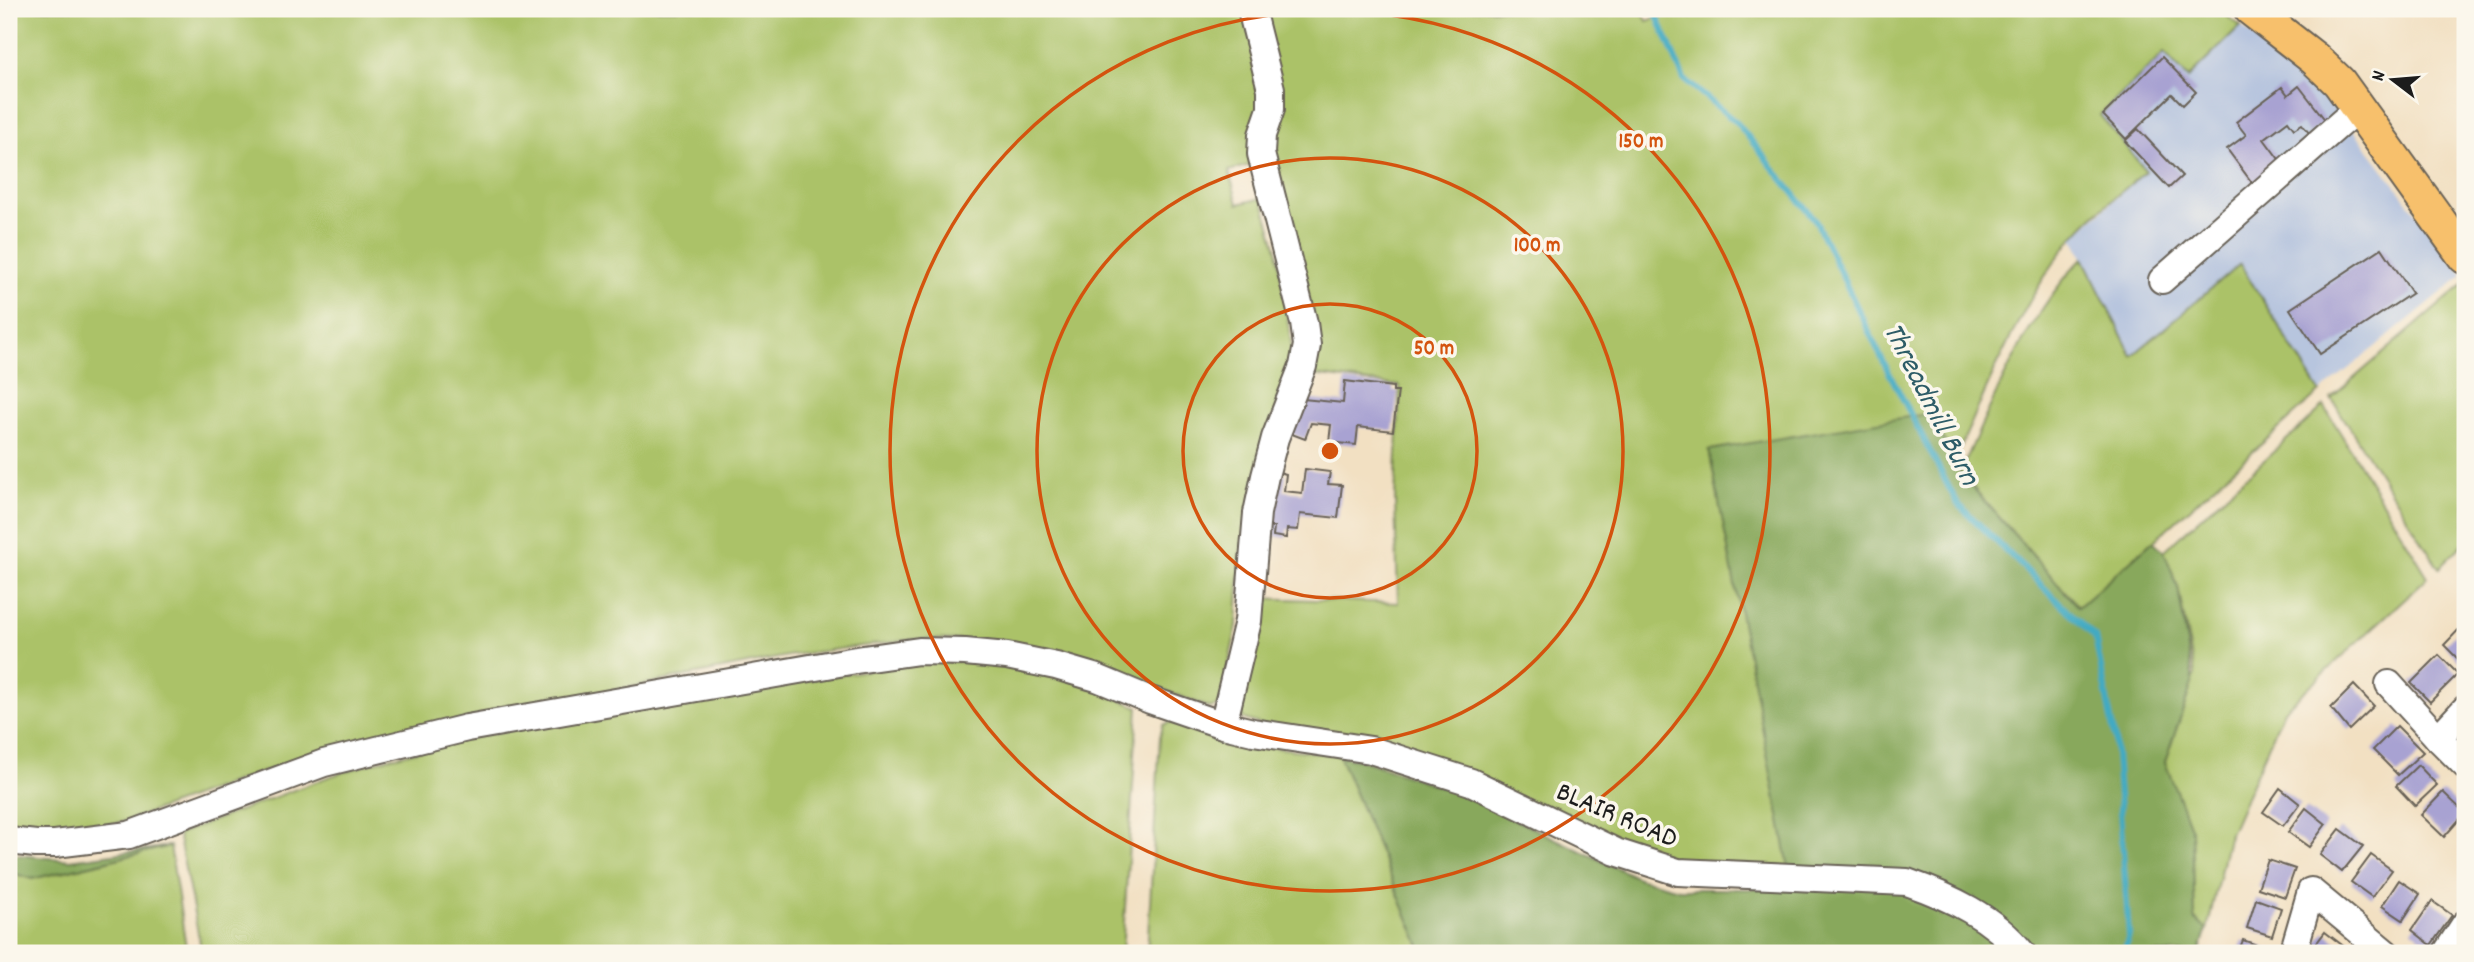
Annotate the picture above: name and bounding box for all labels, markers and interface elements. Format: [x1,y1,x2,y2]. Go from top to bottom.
north arrow [2358,46,2428,116]
text: N [2366,68,2394,85]
text: 150 m [1618,128,1664,158]
text: 100 m [1514,232,1560,262]
water label: Threadmill Burn [1870,316,1989,495]
text: 50 m [1414,335,1454,365]
centre of rings [1318,439,1342,463]
street label: BLAIR ROAD [1549,774,1683,861]

